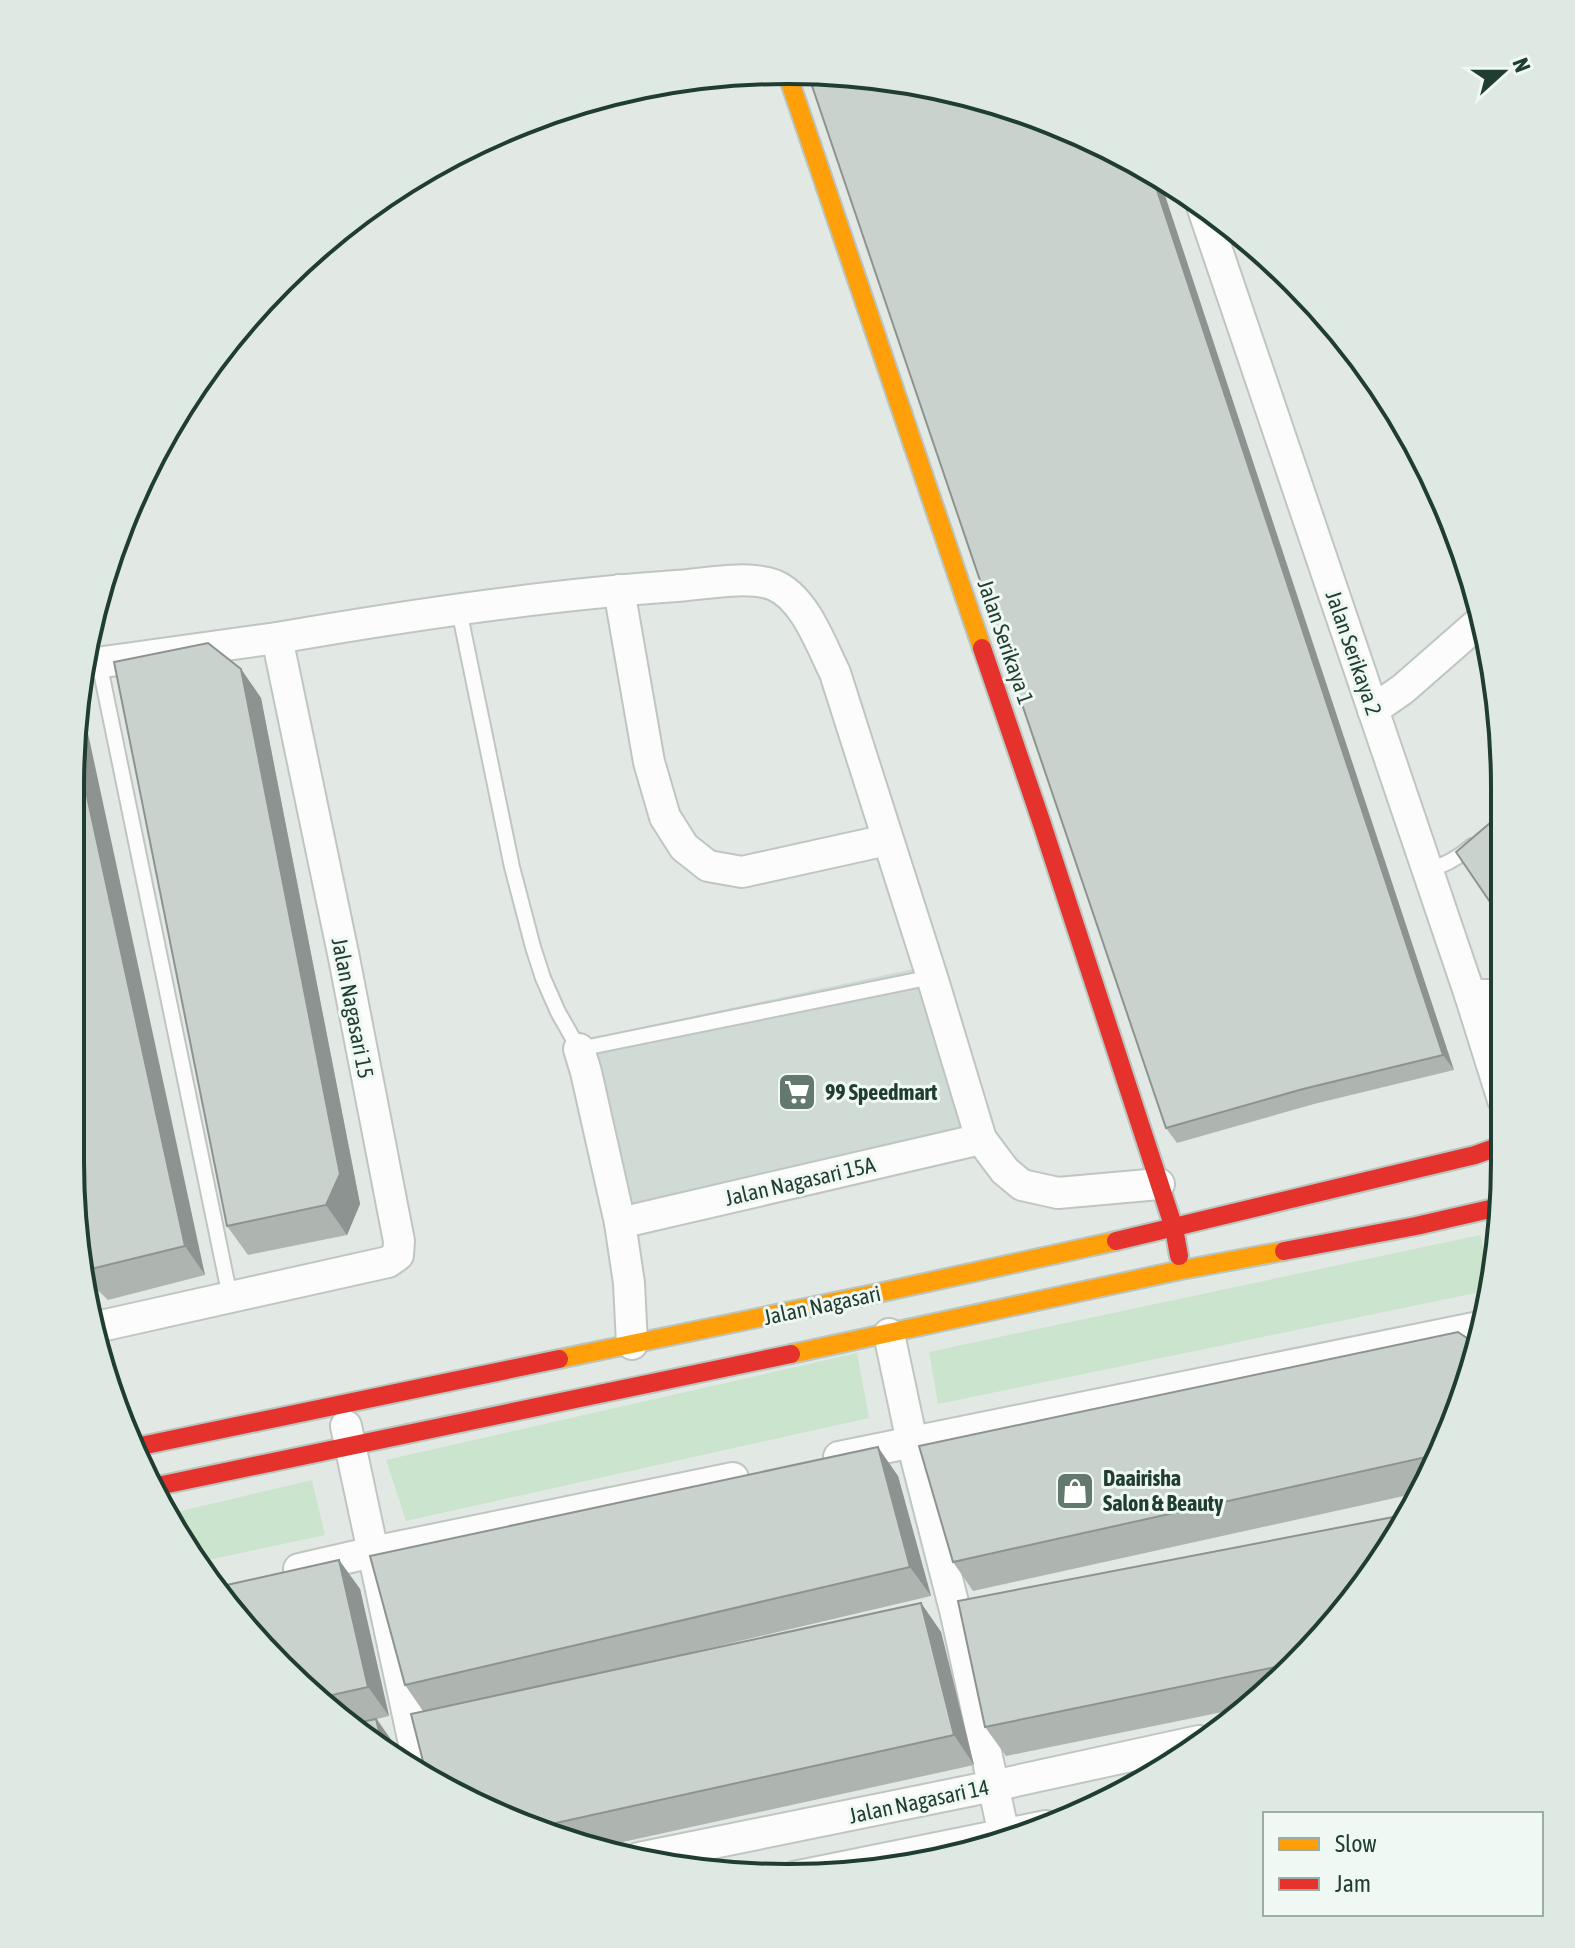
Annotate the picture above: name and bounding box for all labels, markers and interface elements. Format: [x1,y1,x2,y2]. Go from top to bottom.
north arrow [1463,32,1543,112]
text: N [1507,54,1536,76]
street label: Jalan Serikaya 1 [973,576,1039,708]
street label: Jalan Serikaya 2 [1321,587,1387,719]
street label: Jalan Nagasari 15 [327,935,379,1081]
supermarket icon: 99 Speedmart [776,1071,818,1113]
place label: 99 Speedmart [825,1079,938,1105]
street label: Jalan Nagasari 15A [722,1151,878,1211]
street label: Jalan Nagasari [761,1280,883,1330]
place label: Daairisha Salon & Beauty [1103,1465,1223,1516]
shop icon: Daairisha Salon & Beauty [1054,1470,1096,1512]
street label: Jalan Nagasari 14 [846,1773,992,1829]
legend [1263,1812,1543,1916]
text: Slow [1335,1830,1377,1857]
text: Jam [1335,1870,1371,1897]

